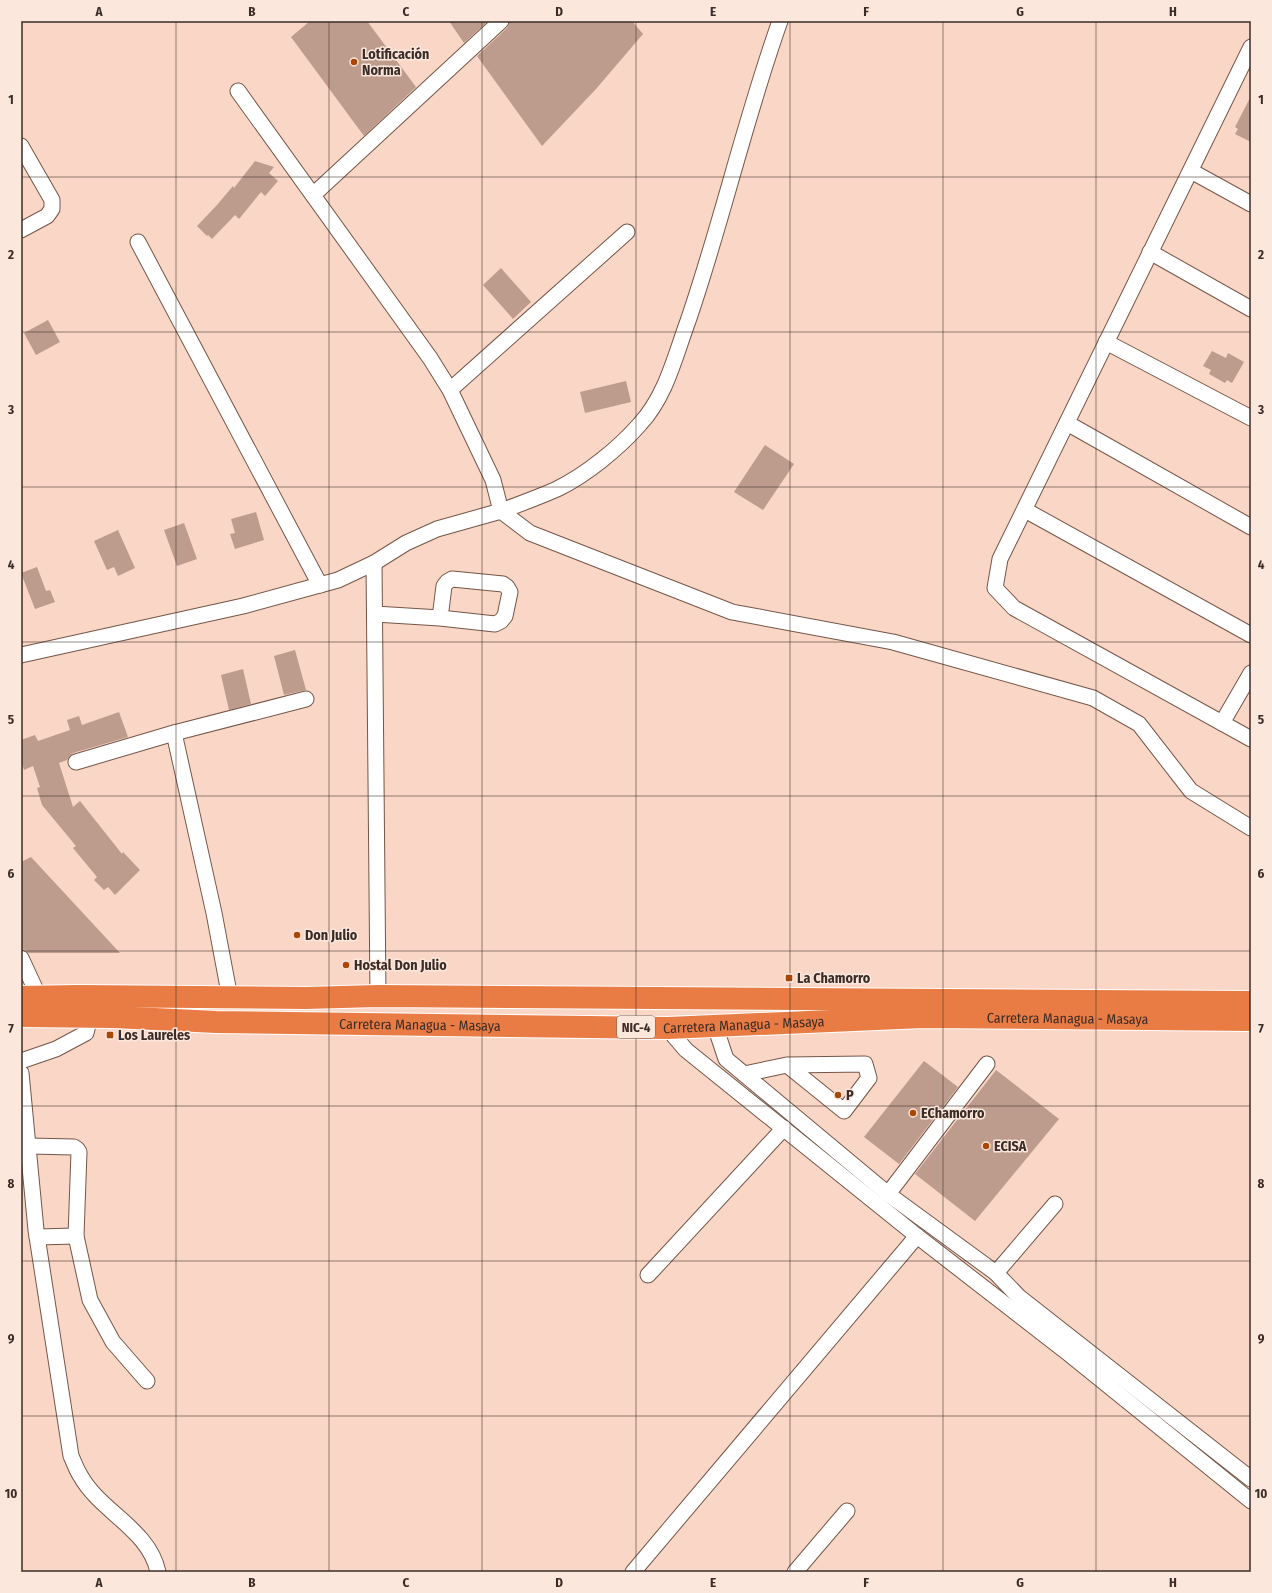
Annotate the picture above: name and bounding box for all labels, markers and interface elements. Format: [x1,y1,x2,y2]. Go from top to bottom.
text: A [94,4,103,19]
text: B [248,4,256,19]
text: C [403,4,410,19]
text: D [555,4,563,19]
text: E [710,4,716,19]
text: F [863,4,869,19]
text: G [1016,4,1024,19]
text: H [1169,4,1177,19]
place label: Lotificación Norma [362,46,429,79]
marker: Lotificación Norma [349,57,359,67]
text: 1 [8,92,14,107]
text: 1 [1258,92,1264,107]
text: 2 [7,247,14,262]
text: 2 [1257,247,1264,262]
text: 3 [7,402,14,417]
text: 3 [1257,402,1264,417]
text: 4 [8,557,15,572]
text: 4 [1258,557,1265,572]
text: 5 [8,712,14,727]
text: 5 [1258,712,1264,727]
text: 6 [8,866,15,881]
text: 6 [1258,866,1265,881]
place label: Don Julio [305,927,358,944]
marker: Don Julio [292,930,302,940]
place label: Hostal Don Julio [354,957,447,974]
marker: Hostal Don Julio [341,960,351,970]
place label: La Chamorro [797,970,871,987]
marker: La Chamorro [784,973,794,983]
street label: Carretera Managua - Masaya [987,1009,1149,1028]
street label: Carretera Managua - Masaya [663,1013,825,1037]
street label: Carretera Managua - Masaya [339,1015,501,1034]
road number: NIC-4 [617,1016,655,1038]
text: 7 [8,1021,14,1036]
text: 7 [1258,1021,1264,1036]
place label: Los Laureles [118,1027,190,1044]
marker: Los Laureles [105,1030,115,1040]
place label: P [846,1087,854,1104]
marker: P [833,1090,843,1100]
place label: EChamorro [921,1105,985,1122]
marker: EChamorro [908,1108,918,1118]
place label: ECISA [994,1138,1027,1155]
marker: ECISA [981,1141,991,1151]
text: 8 [8,1176,15,1191]
text: 8 [1258,1176,1265,1191]
text: 9 [8,1331,15,1346]
text: 9 [1258,1331,1265,1346]
text: 10 [5,1486,17,1501]
text: 10 [1255,1486,1267,1501]
text: A [94,1575,103,1590]
text: B [248,1575,256,1590]
text: C [403,1575,410,1590]
text: D [555,1575,563,1590]
text: E [710,1575,716,1590]
text: F [863,1575,869,1590]
text: G [1016,1575,1024,1590]
text: H [1169,1575,1177,1590]

